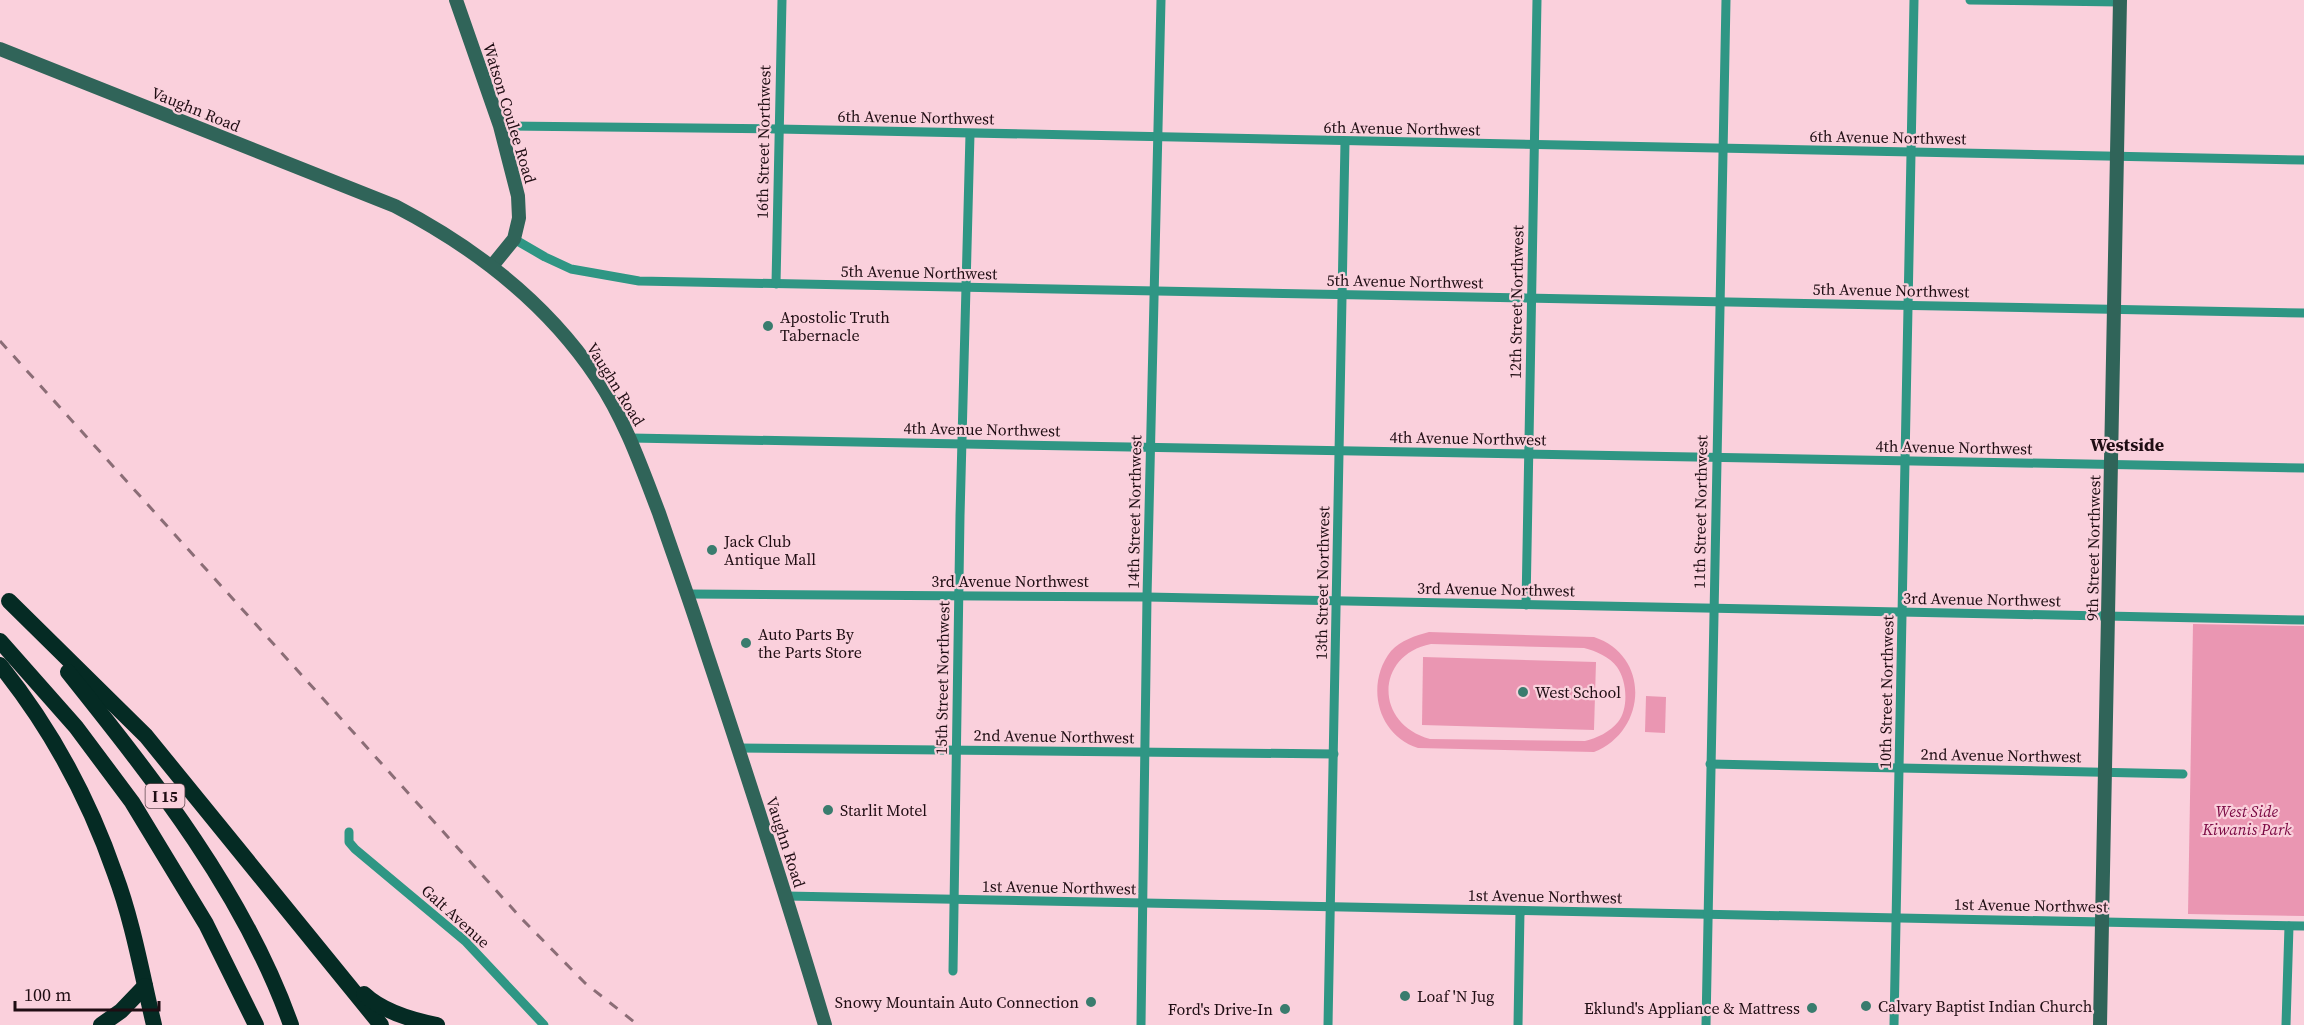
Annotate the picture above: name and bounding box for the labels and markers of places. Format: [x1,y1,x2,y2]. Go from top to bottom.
place label: Apostolic Truth Tabernacle [780,306,890,346]
marker: Apostolic Truth Tabernacle [761,319,775,333]
place label: Jack Club Antique Mall [723,530,816,570]
marker: Jack Club Antique Mall [705,543,719,557]
place label: Auto Parts By the Parts Store [758,623,862,663]
marker: Auto Parts By the Parts Store [739,636,753,650]
place label: West School [1535,681,1621,703]
marker: West School [1516,685,1530,699]
place label: Starlit Motel [840,799,927,821]
marker: Starlit Motel [821,803,835,817]
place label: Loaf 'N Jug [1417,985,1494,1007]
marker: Loaf 'N Jug [1398,989,1412,1003]
place label: Snowy Mountain Auto Connection [835,991,1079,1013]
marker: Snowy Mountain Auto Connection [1084,995,1098,1009]
place label: Calvary Baptist Indian Church [1878,995,2093,1017]
place label: Eklund's Appliance & Mattress [1584,997,1800,1019]
place label: Ford's Drive-In [1168,998,1273,1020]
marker: Calvary Baptist Indian Church [1859,999,1873,1013]
marker: Eklund's Appliance & Mattress [1805,1001,1819,1015]
marker: Ford's Drive-In [1278,1002,1292,1016]

